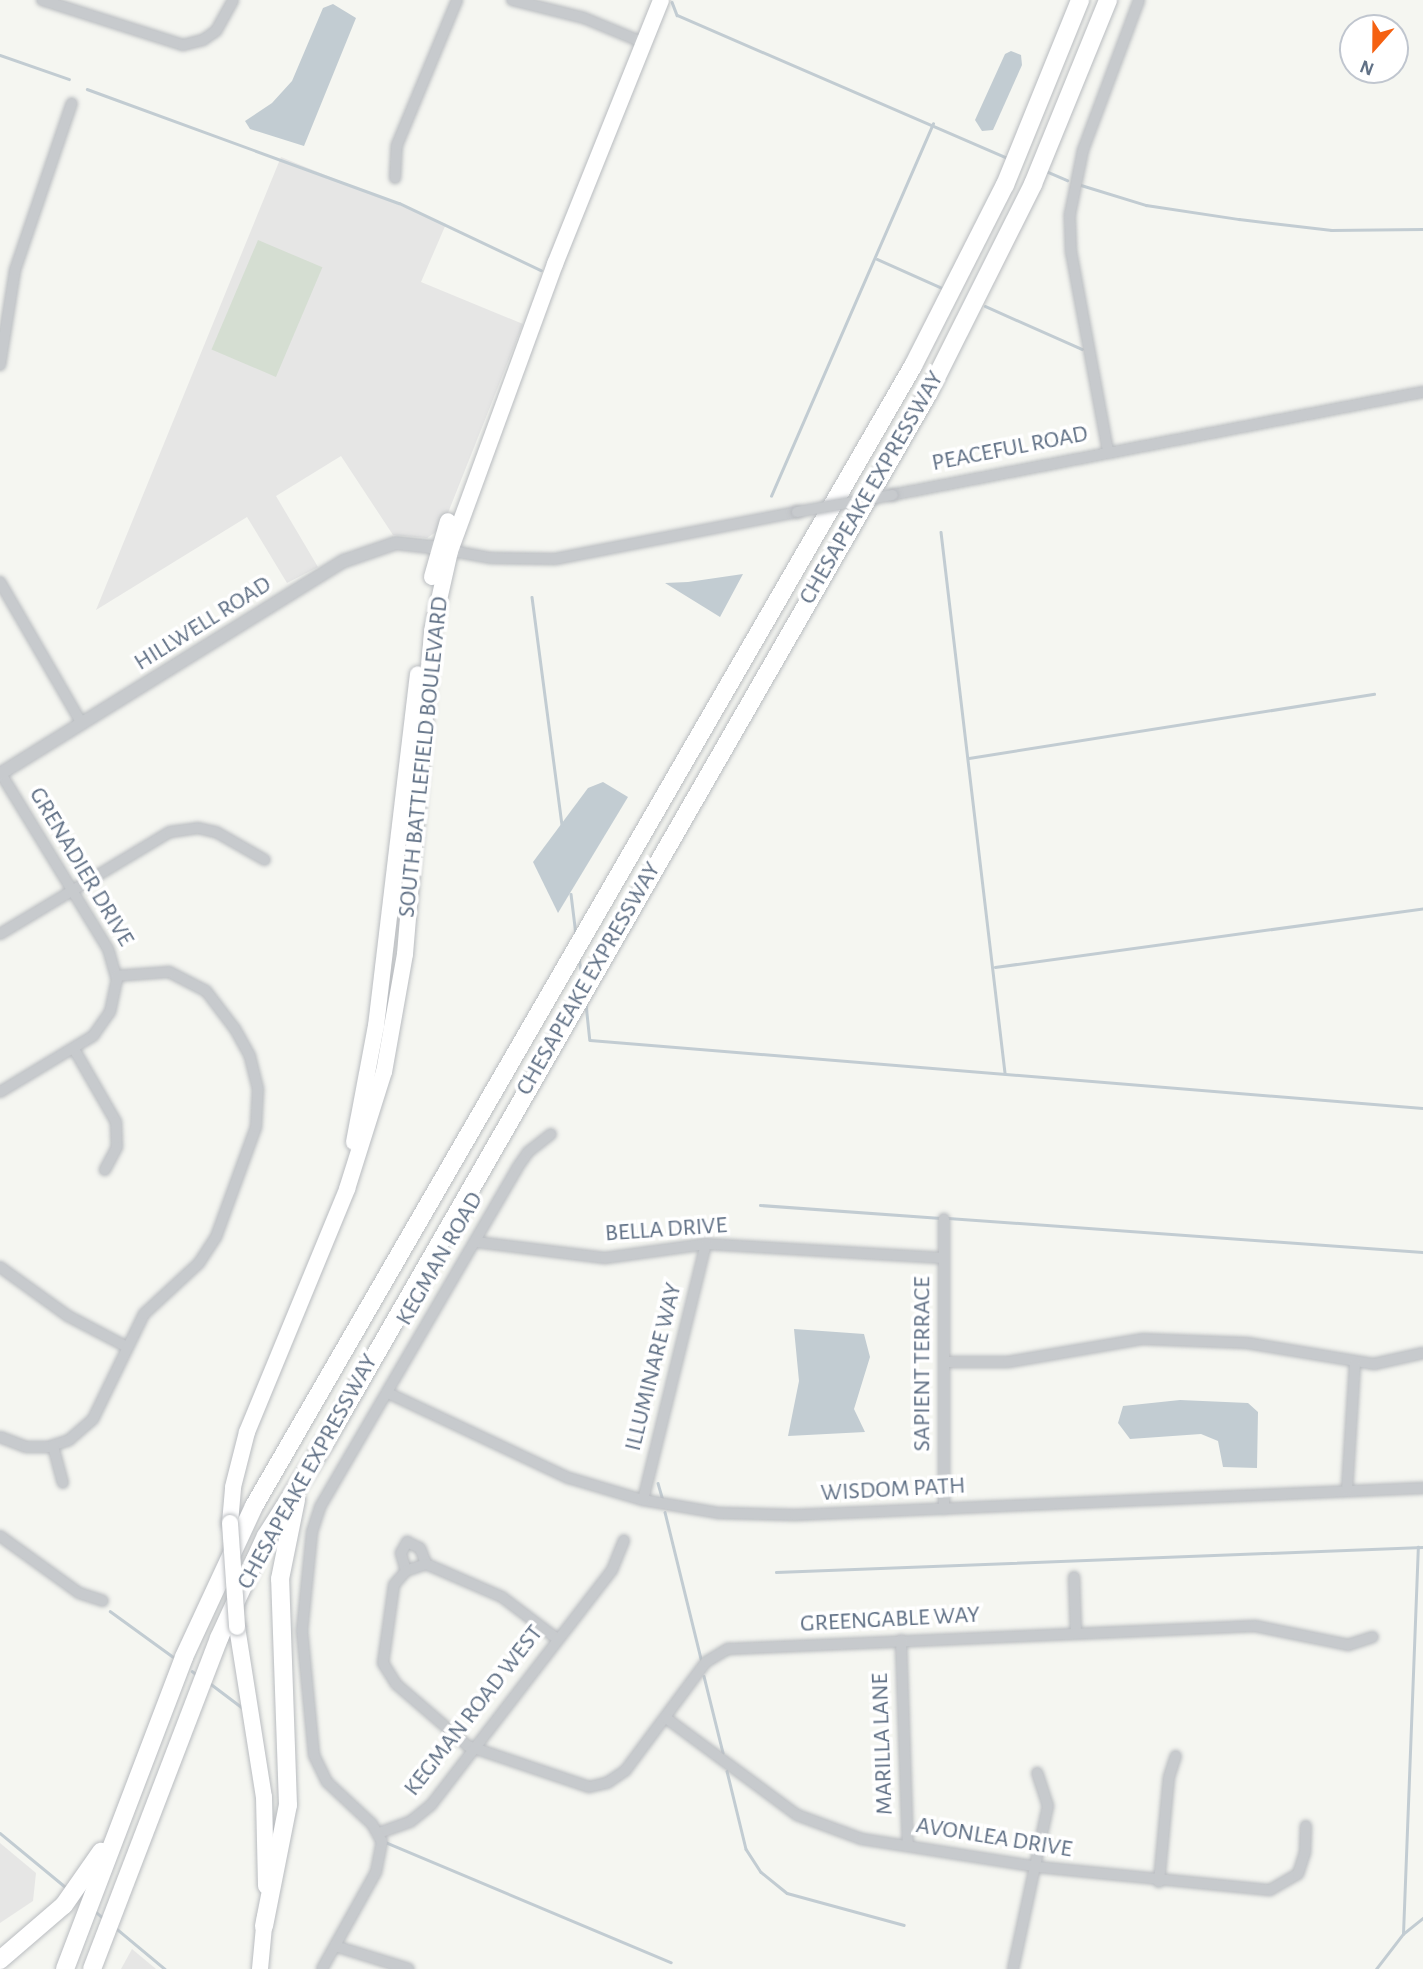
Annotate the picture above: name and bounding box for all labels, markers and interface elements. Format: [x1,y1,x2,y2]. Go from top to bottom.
north arrow [1339,14,1409,84]
text: N [1357,56,1377,78]
street label: CHESAPEAKE EXPRESSWAY [793,366,951,610]
street label: PEACEFUL ROAD [930,420,1090,478]
street label: HILLWELL ROAD [129,570,277,678]
street label: SOUTH BATTLEFIELD BOULEVARD [393,595,455,919]
street label: GRENADIER DRIVE [22,782,140,952]
street label: CHESAPEAKE EXPRESSWAY [510,857,668,1101]
street label: KEGMAN ROAD [390,1187,490,1331]
street label: BELLA DRIVE [604,1211,728,1249]
street label: SAPIENT TERRACE [909,1276,937,1452]
street label: ILLUMINARE WAY [619,1280,689,1454]
street label: CHESAPEAKE EXPRESSWAY [231,1349,385,1595]
street label: WISDOM PATH [820,1472,966,1508]
street label: GREENGABLE WAY [799,1601,981,1639]
street label: KEGMAN ROAD WEST [398,1620,550,1802]
street label: MARILLA LANE [866,1672,900,1816]
street label: AVONLEA DRIVE [914,1811,1074,1865]

